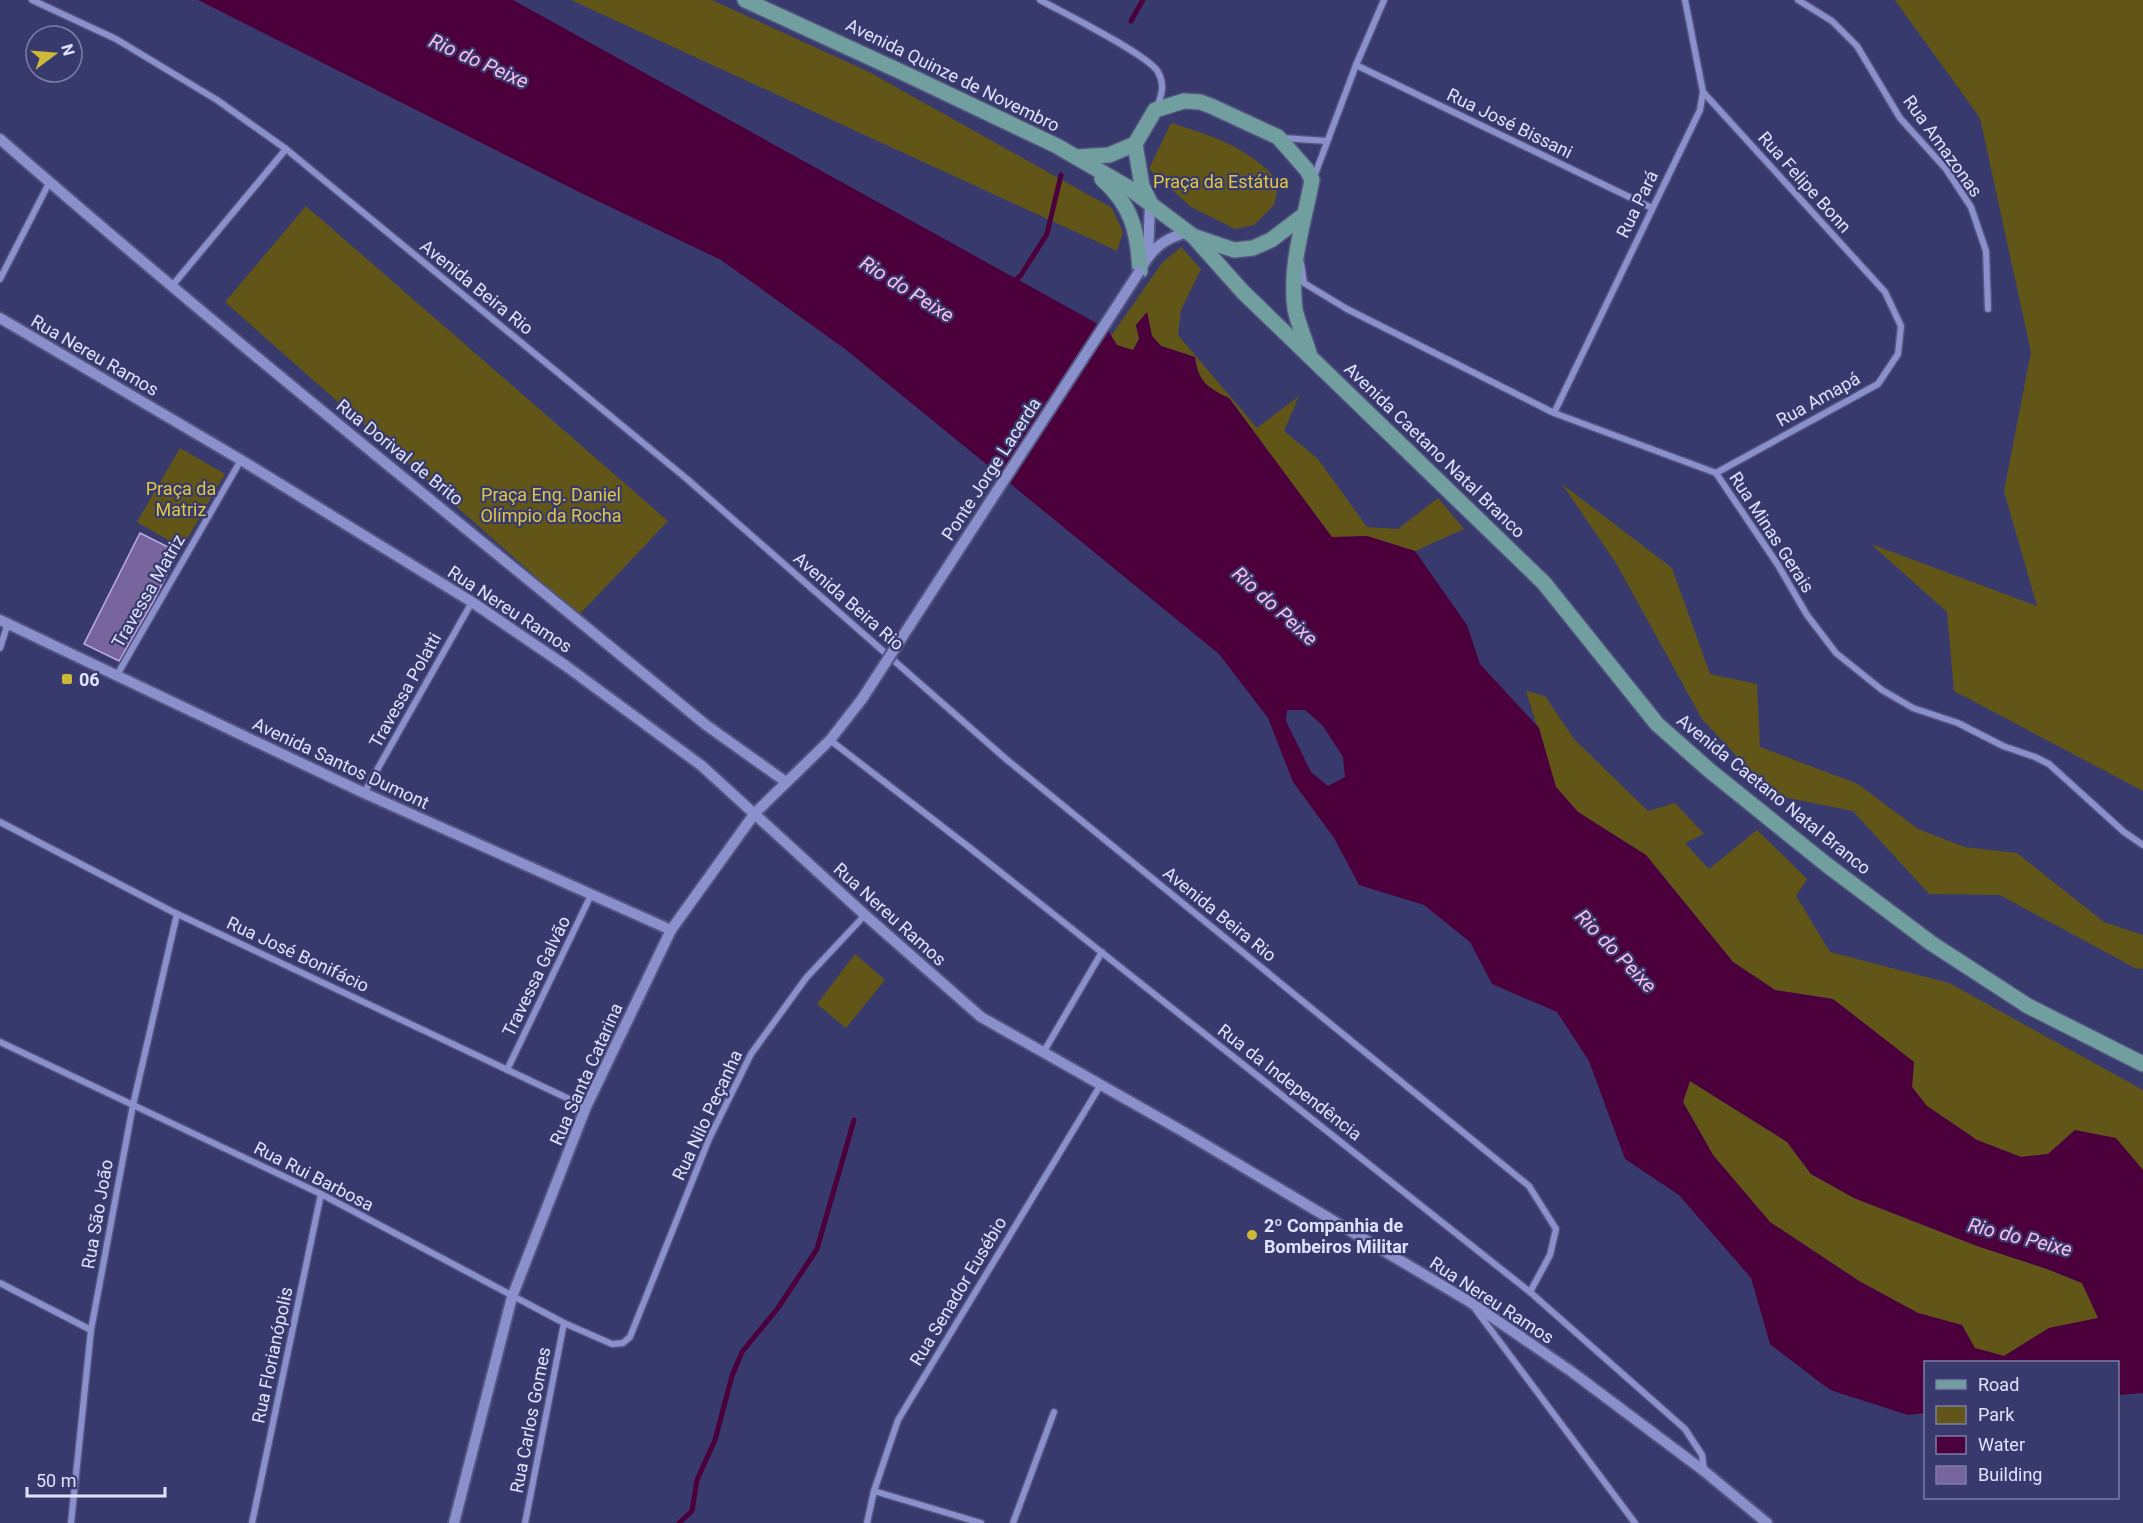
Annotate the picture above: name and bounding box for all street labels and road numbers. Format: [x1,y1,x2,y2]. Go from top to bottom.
street label: Avenida Quinze de Novembro [843,14,1063,136]
street label: Rua José Bissani [1444,84,1576,162]
street label: Rua Amazonas [1899,91,1987,201]
street label: Rua Felipe Bonn [1754,127,1856,237]
street label: Rua Pará [1612,167,1662,241]
street label: Avenida Beira Rio [416,235,538,339]
street label: Rua Nereu Ramos [28,310,162,400]
street label: Avenida Caetano Natal Branco [1340,358,1530,542]
street label: Rua Amapá [1772,367,1864,431]
street label: Rua Dorival de Brito [332,394,468,510]
street label: Ponte Jorge Lacerda [937,394,1045,544]
street label: Rua Minas Gerais [1725,468,1819,596]
street label: Travessa Matriz [107,531,189,651]
street label: Avenida Beira Rio [790,547,908,655]
street label: Rua Nereu Ramos [444,561,576,657]
street label: Travessa Polatti [365,629,445,751]
street label: Avenida Caetano Natal Branco [1673,709,1875,879]
street label: Avenida Santos Dumont [250,713,433,813]
street label: Rua Nereu Ramos [830,858,950,970]
street label: Avenida Beira Rio [1159,862,1281,966]
street label: Rua José Bonifácio [223,912,373,996]
street label: Travessa Galvão [498,912,574,1040]
street label: Rua Santa Catarina [545,1000,627,1148]
street label: Rua da Independência [1214,1019,1366,1145]
street label: Rua Nilo Peçanha [668,1047,746,1183]
street label: Rua Rui Barbosa [251,1137,377,1215]
street label: Rua São João [77,1158,117,1270]
street label: Rua Senador Eusébio [905,1213,1011,1369]
street label: Rua Nereu Ramos [1426,1252,1558,1348]
street label: Rua Florianópolis [247,1285,297,1425]
street label: Rua Carlos Gomes [506,1345,554,1495]

